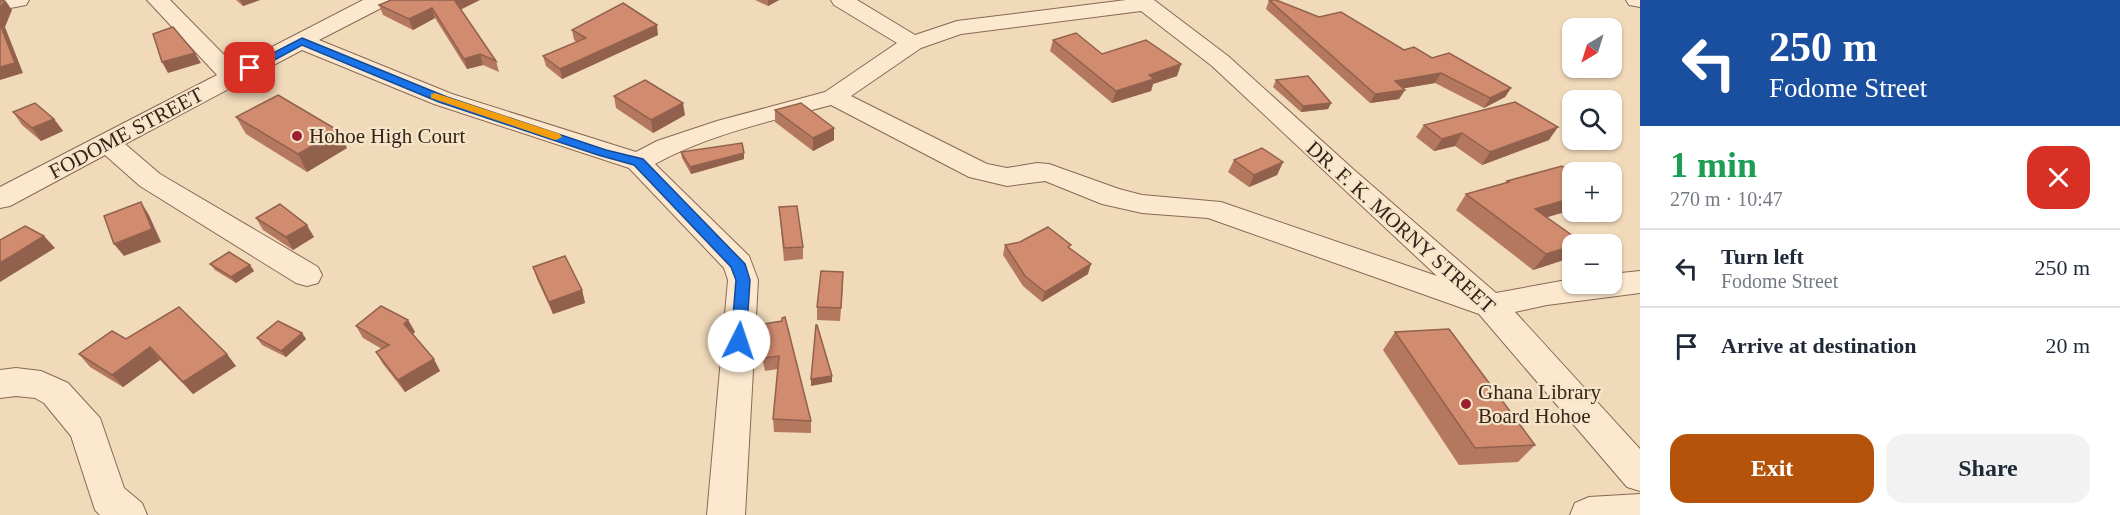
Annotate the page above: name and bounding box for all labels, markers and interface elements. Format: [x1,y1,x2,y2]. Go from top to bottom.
north arrow [1562,18,1622,78]
map controls [1562,18,1622,294]
icon: left [1670,24,1748,102]
text: 250 m [1769,24,1878,70]
pin [224,42,275,93]
icon: arrive [233,51,266,84]
text: Fodome Street [1769,73,1927,103]
street label: FODOME STREET [45,82,207,184]
button: search [1562,90,1622,150]
place label: Hohoe High Court [309,124,465,148]
marker: Hohoe High Court [290,129,304,143]
street label: DR. F. K. MORNY STREET [1302,136,1500,318]
text: 1 min [1670,145,1757,185]
button: close [2027,146,2090,209]
button: + [1562,162,1622,222]
text: 270 m · 10:47 [1670,188,1783,210]
button: − [1562,234,1622,294]
text: Turn left [1721,244,1804,269]
icon: left [1670,252,1703,285]
text: 250 m [2034,255,2090,280]
text: Fodome Street [1721,270,1838,292]
position arrow [707,309,771,373]
icon: arrive [1670,330,1703,363]
text: Arrive at destination [1721,333,1917,358]
text: 20 m [2045,333,2090,358]
place label: Ghana Library Board Hohoe [1478,380,1602,428]
marker: Ghana Library Board Hohoe [1459,397,1473,411]
button: Exit [1670,434,1874,503]
button: Share [1886,434,2090,503]

